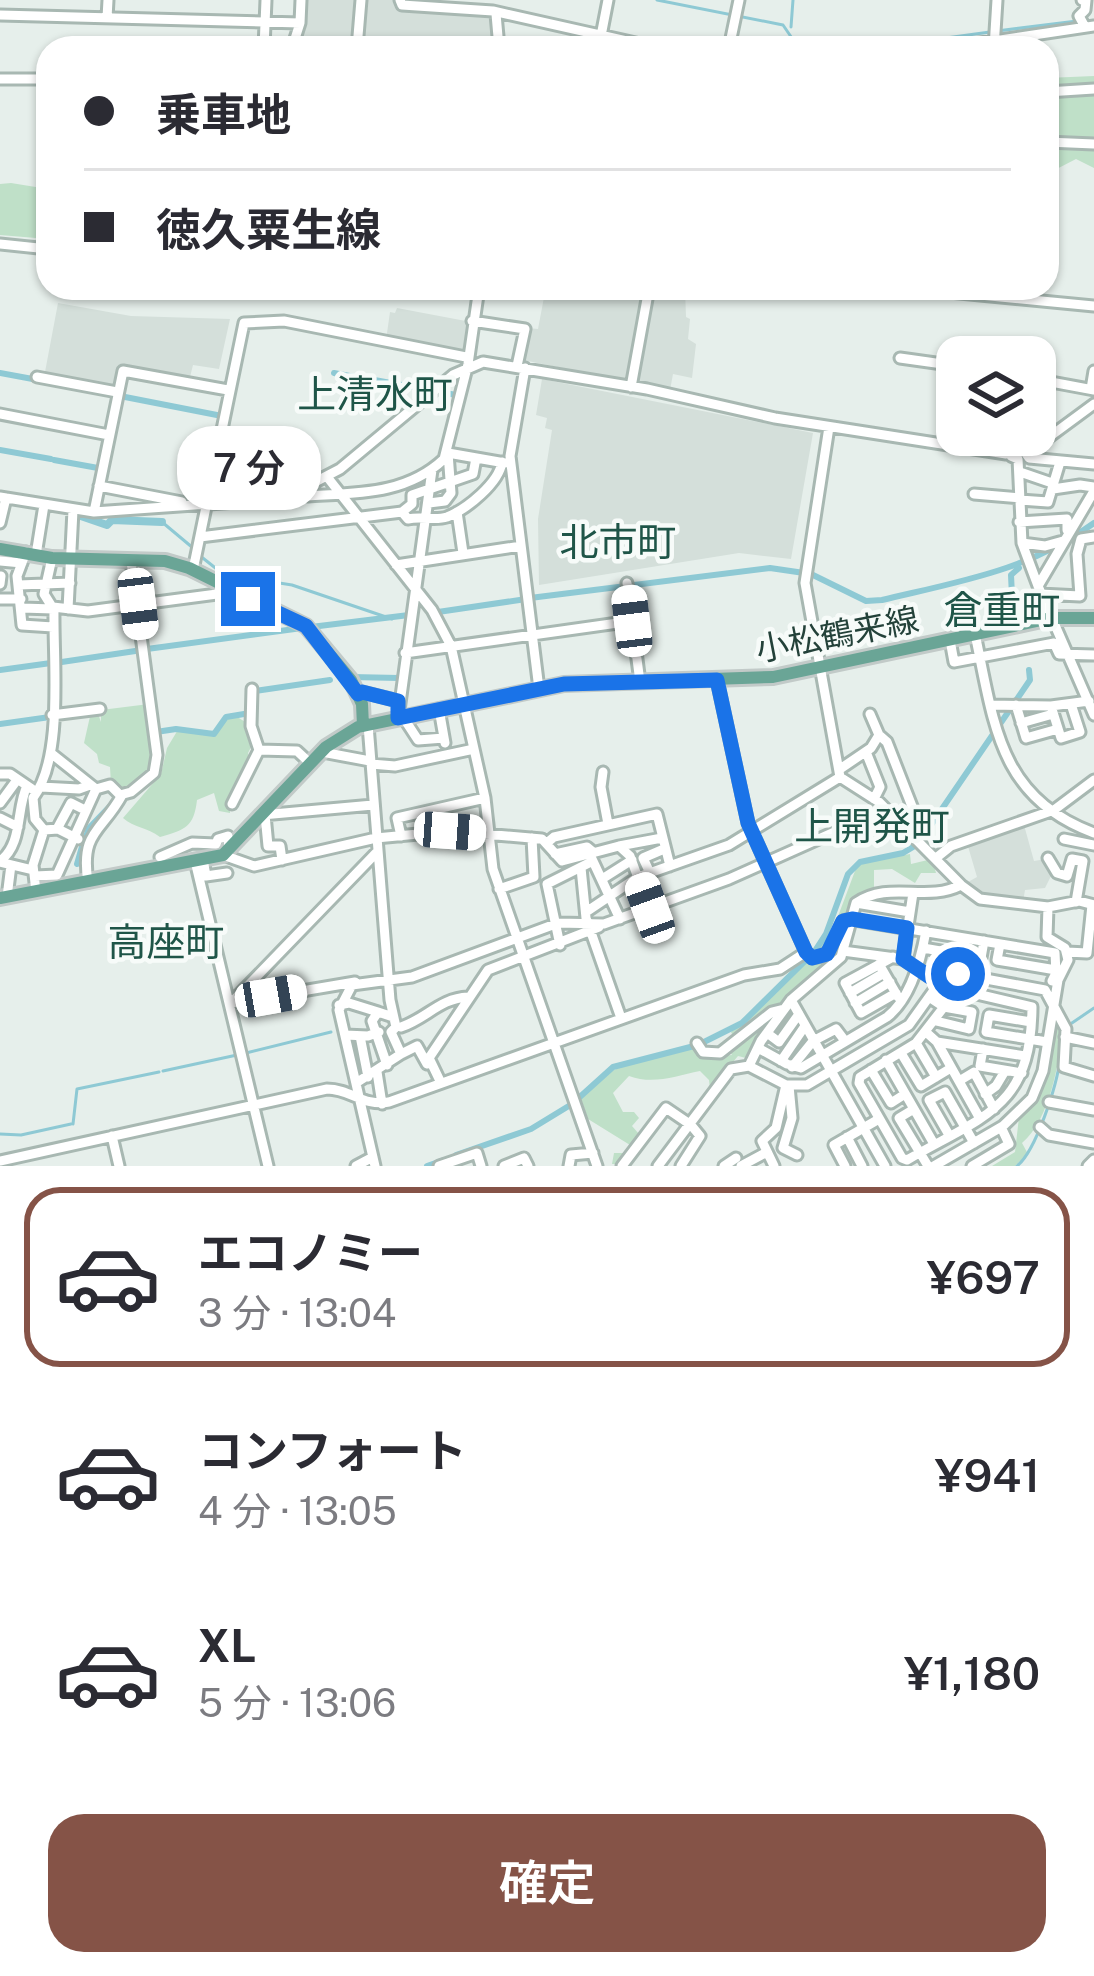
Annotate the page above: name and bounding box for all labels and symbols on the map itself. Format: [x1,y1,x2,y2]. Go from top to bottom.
district label: 上清水町 [297,371,453,417]
callout: 7 分 [176,425,320,509]
district label: 北市町 [559,519,677,565]
car [116,566,160,642]
route end [221,572,275,626]
car [610,583,654,659]
district label: 倉重町 [943,587,1061,633]
street label: 小松鶴来線 [752,600,922,668]
district label: 上開発町 [794,803,950,849]
car [413,811,487,851]
car [621,868,679,948]
district label: 高座町 [107,919,225,965]
route start [931,947,985,1001]
car [232,972,310,1020]

